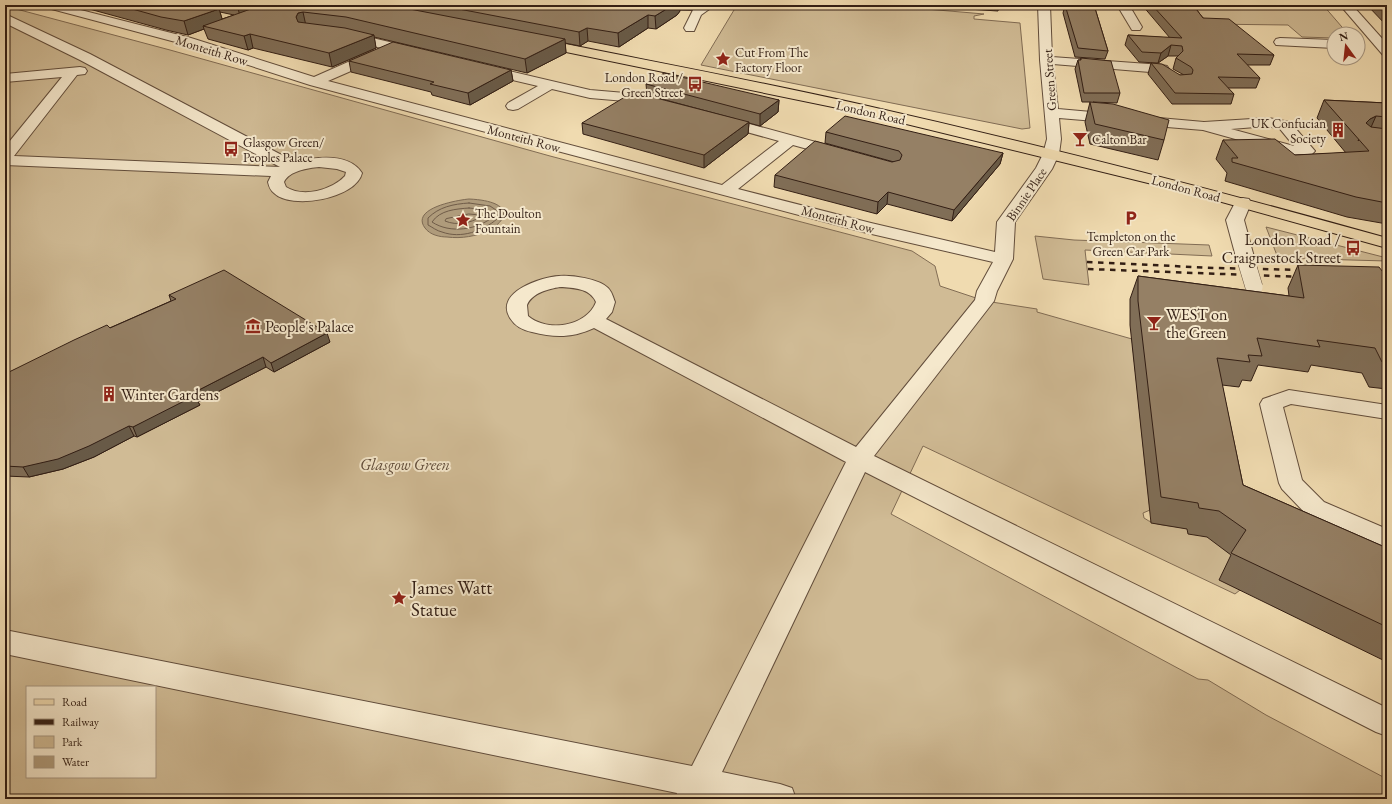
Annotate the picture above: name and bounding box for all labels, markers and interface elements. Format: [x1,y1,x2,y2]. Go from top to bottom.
north arrow [1326,26,1366,66]
text: N [1337,28,1350,44]
street label: Monteith Row [174,31,250,70]
place label: Cut From The Factory Floor [735,44,808,76]
street label: Green Street [1039,49,1060,111]
place icon: Cut From The Factory Floor [714,50,732,68]
place label: London Road / Green Street [605,69,683,101]
bus stop icon: London Road / Green Street [686,75,704,93]
street label: London Road [835,96,908,129]
place label: UK Confucian Society [1251,115,1326,147]
street label: Monteith Row [486,121,562,156]
building icon: UK Confucian Society [1329,121,1347,139]
bar icon: Calton Bar [1071,130,1089,148]
place label: Calton Bar [1092,131,1147,148]
place label: Glasgow Green/ Peoples Palace [243,134,324,166]
bus stop icon: Glasgow Green/ Peoples Palace [222,140,240,158]
street label: Binnie Place [1002,164,1051,224]
street label: London Road [1150,171,1223,206]
street label: Monteith Row [800,202,876,237]
place label: The Doulton Fountain [475,205,542,237]
parking icon: Templeton on the Green Car Park [1122,209,1140,227]
place icon: The Doulton Fountain [454,211,472,229]
place label: Templeton on the Green Car Park [1087,228,1176,260]
place label: London Road / Craignestock Street [1222,229,1341,268]
bus stop icon: London Road / Craignestock Street [1344,239,1362,257]
place label: WEST on the Green [1166,304,1228,343]
bar icon: WEST on the Green [1145,314,1163,332]
place label: People's Palace [265,316,354,337]
museum icon: People's Palace [244,317,262,335]
place label: Winter Gardens [121,384,219,405]
building icon: Winter Gardens [100,385,118,403]
park label: Glasgow Green [360,454,450,475]
place label: James Watt Statue [409,575,492,622]
place icon: James Watt Statue [390,589,408,607]
legend [26,686,156,778]
text: Road [62,694,88,710]
text: Railway [62,714,100,730]
text: Park [62,734,83,750]
text: Water [62,754,89,770]

